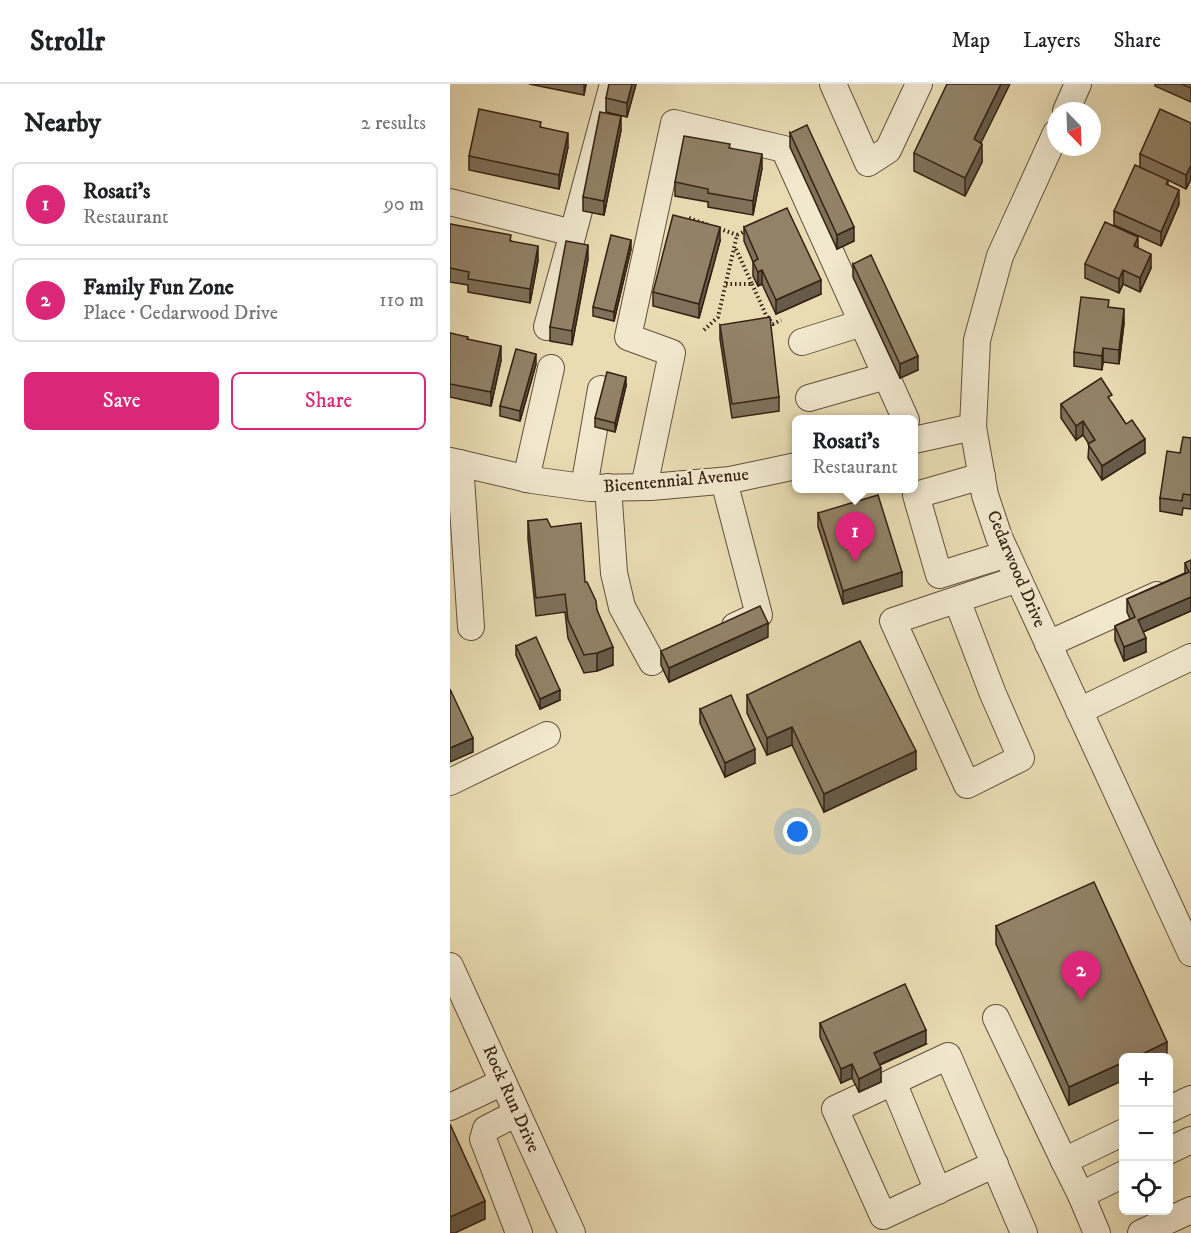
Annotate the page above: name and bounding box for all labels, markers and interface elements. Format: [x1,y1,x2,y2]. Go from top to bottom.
text: Strollr [30,24,105,59]
text: Map [951,28,990,54]
text: Layers [1023,28,1081,54]
text: Share [1114,28,1161,54]
north arrow [1047,102,1101,156]
text: Nearby [24,107,101,140]
text: 2 results [361,111,426,136]
text: Rosati's [83,178,150,205]
text: 1 [42,192,49,217]
text: 90 m [384,192,424,217]
text: Restaurant [83,205,168,230]
text: Family Fun Zone [83,274,234,301]
text: 2 [41,288,50,313]
text: 110 m [379,288,424,313]
text: Place · Cedarwood Drive [83,301,278,326]
button: Save [24,372,219,430]
button: Share [231,372,426,430]
popup [792,415,918,493]
text: Rosati's [812,428,880,455]
text: Restaurant [812,455,898,480]
street label: Bicentennial Avenue [602,464,750,498]
street label: Cedarwood Drive [981,507,1051,631]
pin: 1 [836,512,874,562]
your location [783,817,812,846]
pin: 2 [1062,952,1100,1001]
street label: Rock Run Drive [478,1042,544,1156]
map controls [1119,1053,1173,1215]
button: + [1119,1053,1173,1107]
button: − [1119,1107,1173,1161]
button: locate [1119,1161,1173,1215]

